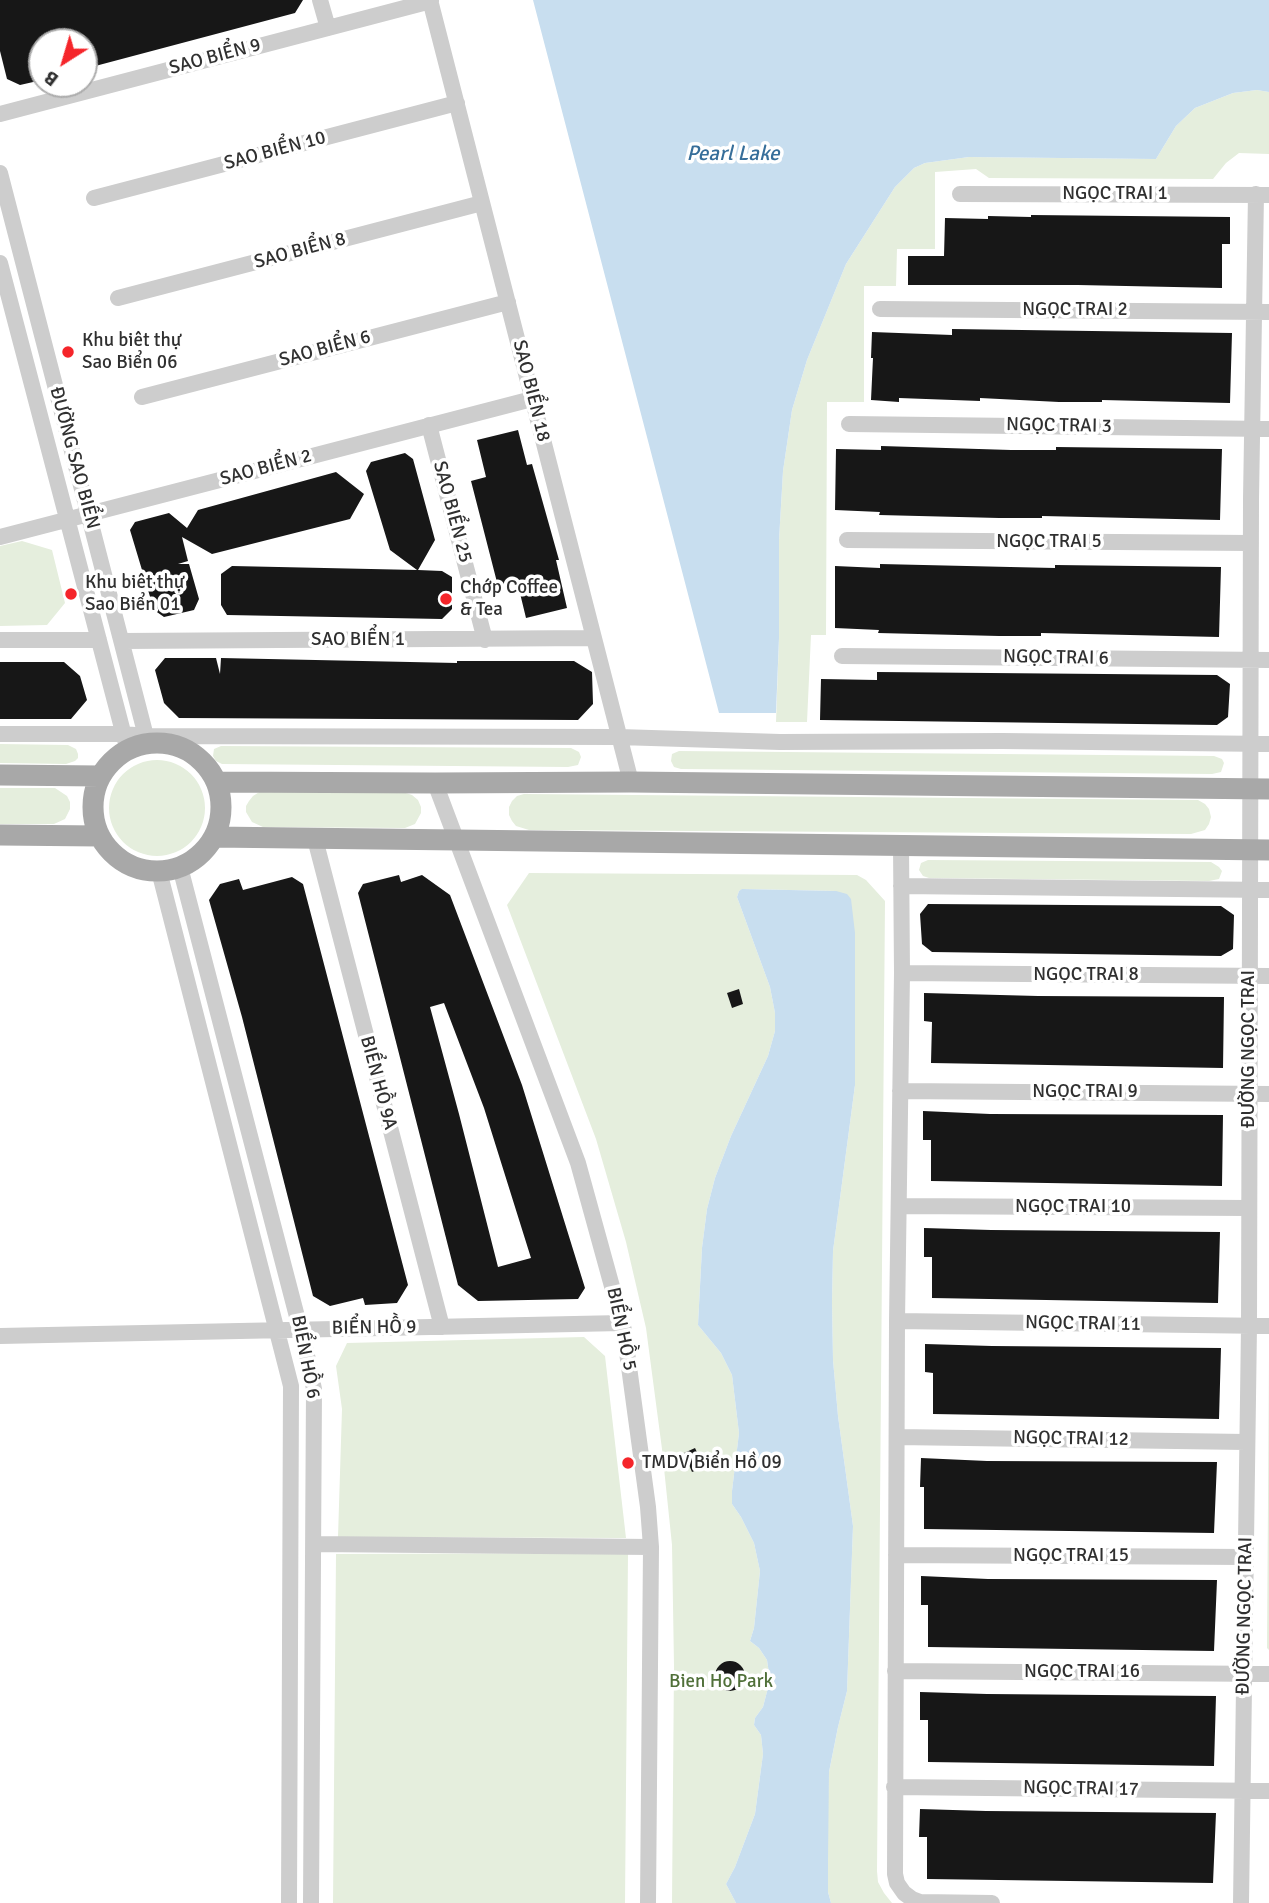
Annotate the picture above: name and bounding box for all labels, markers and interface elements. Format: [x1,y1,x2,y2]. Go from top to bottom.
north arrow [28,28,98,98]
street label: SAO BIỂN 9 [167,34,263,80]
text: B [40,65,63,91]
street label: SAO BIỂN 10 [222,127,328,175]
water label: Pearl Lake [686,141,780,167]
street label: NGỌC TRAI 1 [1062,183,1168,205]
street label: SAO BIỂN 8 [252,228,348,274]
street label: NGỌC TRAI 2 [1022,299,1128,321]
street label: SAO BIỂN 6 [277,326,373,372]
place label: Khu biệt thự Sao Biển 06 [82,330,181,374]
street label: SAO BIỂN 18 [507,338,555,444]
marker: Khu biệt thự Sao Biển 06 [60,344,76,360]
street label: ĐƯỜNG SAO BIỂN [44,384,104,532]
street label: NGỌC TRAI 3 [1006,414,1112,438]
street label: SAO BIỂN 2 [218,445,314,491]
street label: SAO BIỂN 25 [428,459,476,565]
street label: NGỌC TRAI 5 [996,531,1102,553]
place label: Khu biệt thự Sao Biển 01 [85,572,184,616]
place label: Chớp Coffee & Tea [460,577,558,621]
marker: Khu biệt thự Sao Biển 01 [63,586,79,602]
marker: Chớp Coffee & Tea [438,591,454,607]
street label: SAO BIỂN 1 [311,629,405,651]
street label: NGỌC TRAI 6 [1003,646,1109,670]
street label: NGỌC TRAI 8 [1033,964,1139,986]
street label: ĐƯỜNG NGỌC TRAI [1238,970,1260,1128]
street label: BIỂN HỒ 9A [355,1034,401,1132]
street label: NGỌC TRAI 9 [1032,1081,1138,1103]
street label: NGỌC TRAI 10 [1015,1196,1131,1218]
street label: BIỂN HỒ 5 [601,1285,641,1373]
street label: NGỌC TRAI 11 [1025,1312,1141,1336]
street label: BIỂN HỒ 6 [286,1313,324,1401]
street label: BIỂN HỒ 9 [331,1316,417,1340]
street label: NGỌC TRAI 12 [1013,1427,1129,1451]
place label: TMDV Biển Hồ 09 [642,1452,782,1474]
marker: TMDV Biển Hồ 09 [620,1455,636,1471]
street label: ĐƯỜNG NGỌC TRAI [1232,1537,1258,1695]
street label: NGỌC TRAI 15 [1013,1545,1129,1567]
street label: NGỌC TRAI 16 [1024,1661,1140,1683]
park label: Bien Ho Park [669,1671,773,1693]
street label: NGỌC TRAI 17 [1023,1777,1139,1801]

